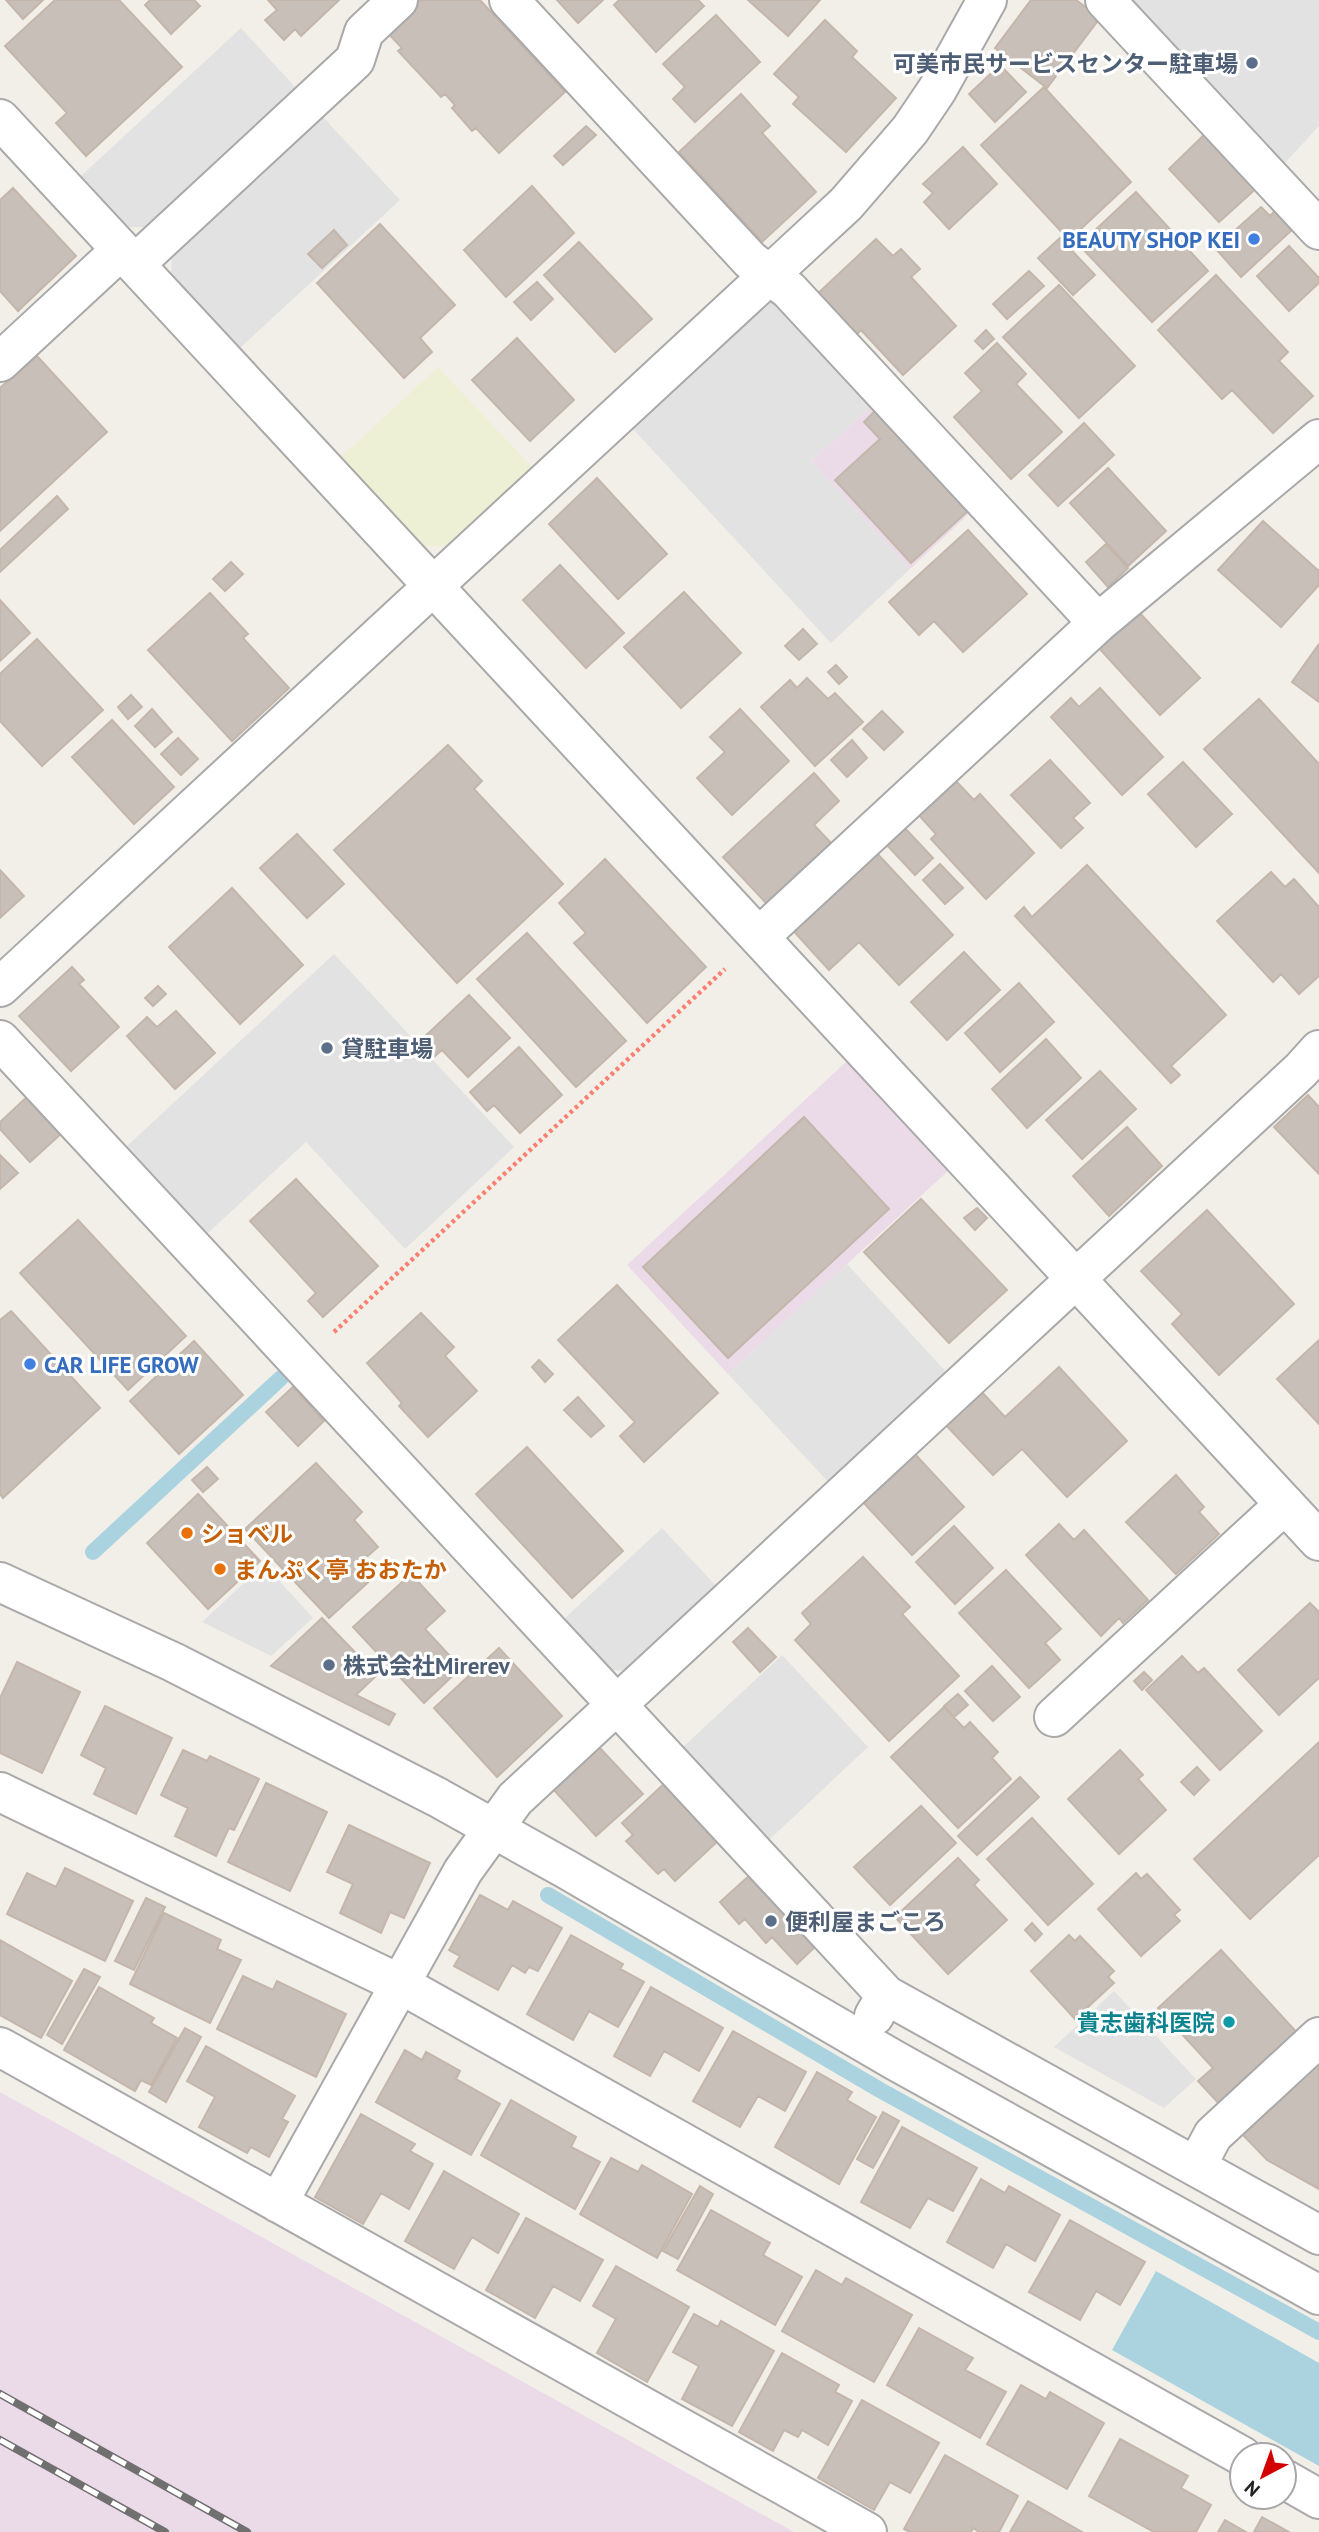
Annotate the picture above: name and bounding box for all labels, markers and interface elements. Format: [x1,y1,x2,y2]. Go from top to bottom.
place label: 可美市民サービスセンター駐車場 [893,49,1238,78]
marker: 可美市民サービスセンター駐車場 [1244,55,1260,71]
place label: BEAUTY SHOP KEI [1062,225,1240,254]
marker: BEAUTY SHOP KEI [1246,231,1262,247]
place label: 貸駐車場 [341,1034,433,1063]
marker: 貸駐車場 [319,1040,335,1056]
place label: CAR LIFE GROW [44,1350,199,1379]
marker: CAR LIFE GROW [22,1356,38,1372]
place label: ショベル [201,1519,293,1548]
marker: ショベル [179,1525,195,1541]
place label: まんぷく亭 おおたか [234,1555,447,1584]
marker: まんぷく亭 おおたか [212,1561,228,1577]
place label: 株式会社Mirerev [343,1651,511,1680]
marker: 株式会社Mirerev [321,1657,337,1673]
place label: 便利屋まごころ [785,1907,946,1936]
marker: 便利屋まごころ [763,1913,779,1929]
place label: 貴志歯科医院 [1077,2008,1215,2037]
marker: 貴志歯科医院 [1221,2014,1237,2030]
north arrow [1228,2441,1298,2511]
text: N [1239,2476,1264,2502]

